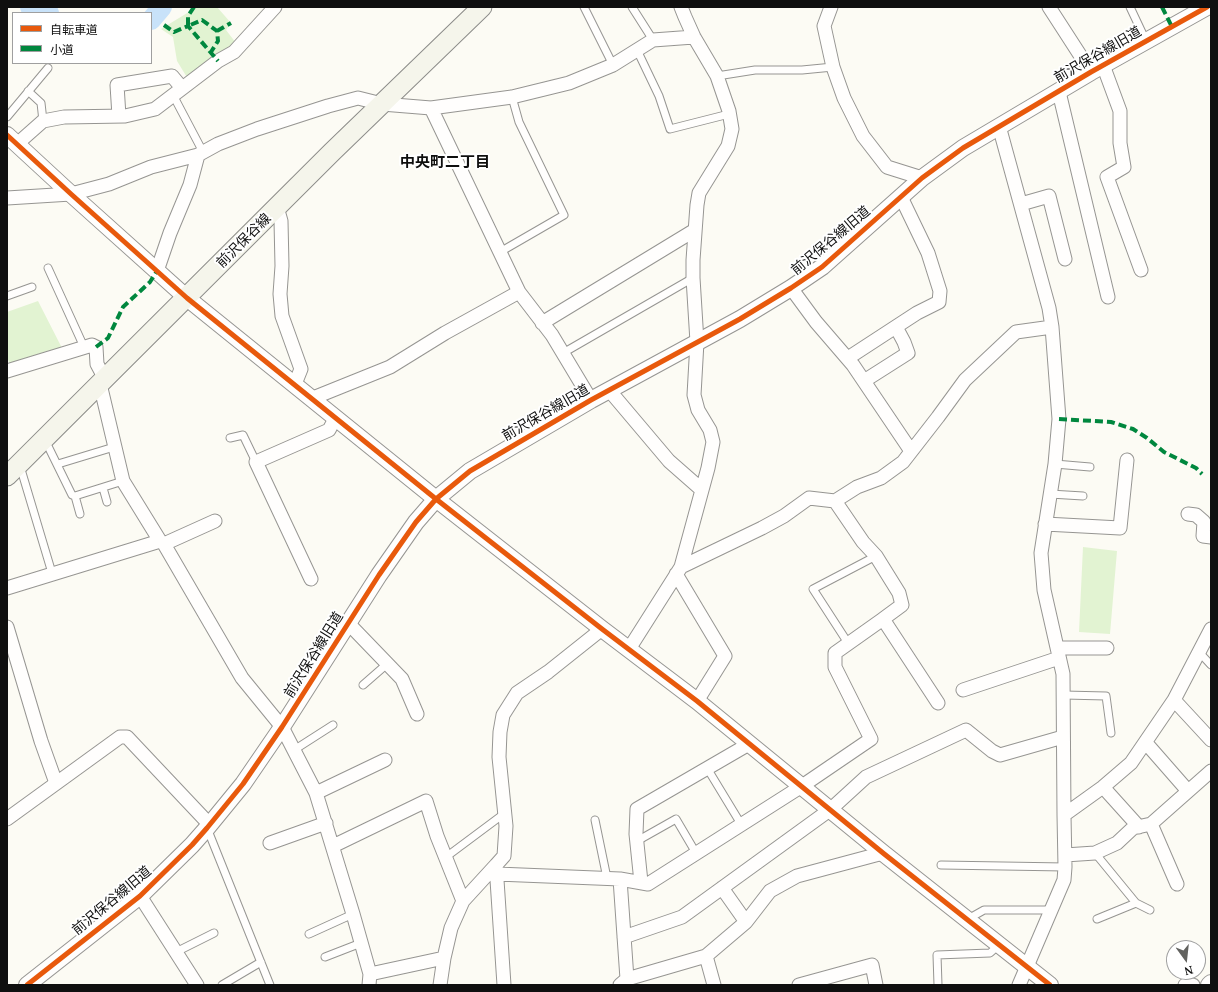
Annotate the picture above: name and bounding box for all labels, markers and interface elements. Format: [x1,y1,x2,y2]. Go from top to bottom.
legend [12,12,152,64]
text: 自転車道 [50,22,98,37]
street label: 前沢保谷線旧道 [1051,23,1145,87]
text: 小道 [50,42,74,57]
district label: 中央町二丁目 [400,154,490,172]
street label: 前沢保谷線旧道 [788,203,874,279]
street label: 前沢保谷線 [213,210,275,272]
street label: 前沢保谷線旧道 [499,381,593,445]
street label: 前沢保谷線旧道 [281,609,347,701]
street label: 前沢保谷線旧道 [69,863,155,939]
north arrow [1166,940,1206,980]
text: N [1183,963,1195,978]

